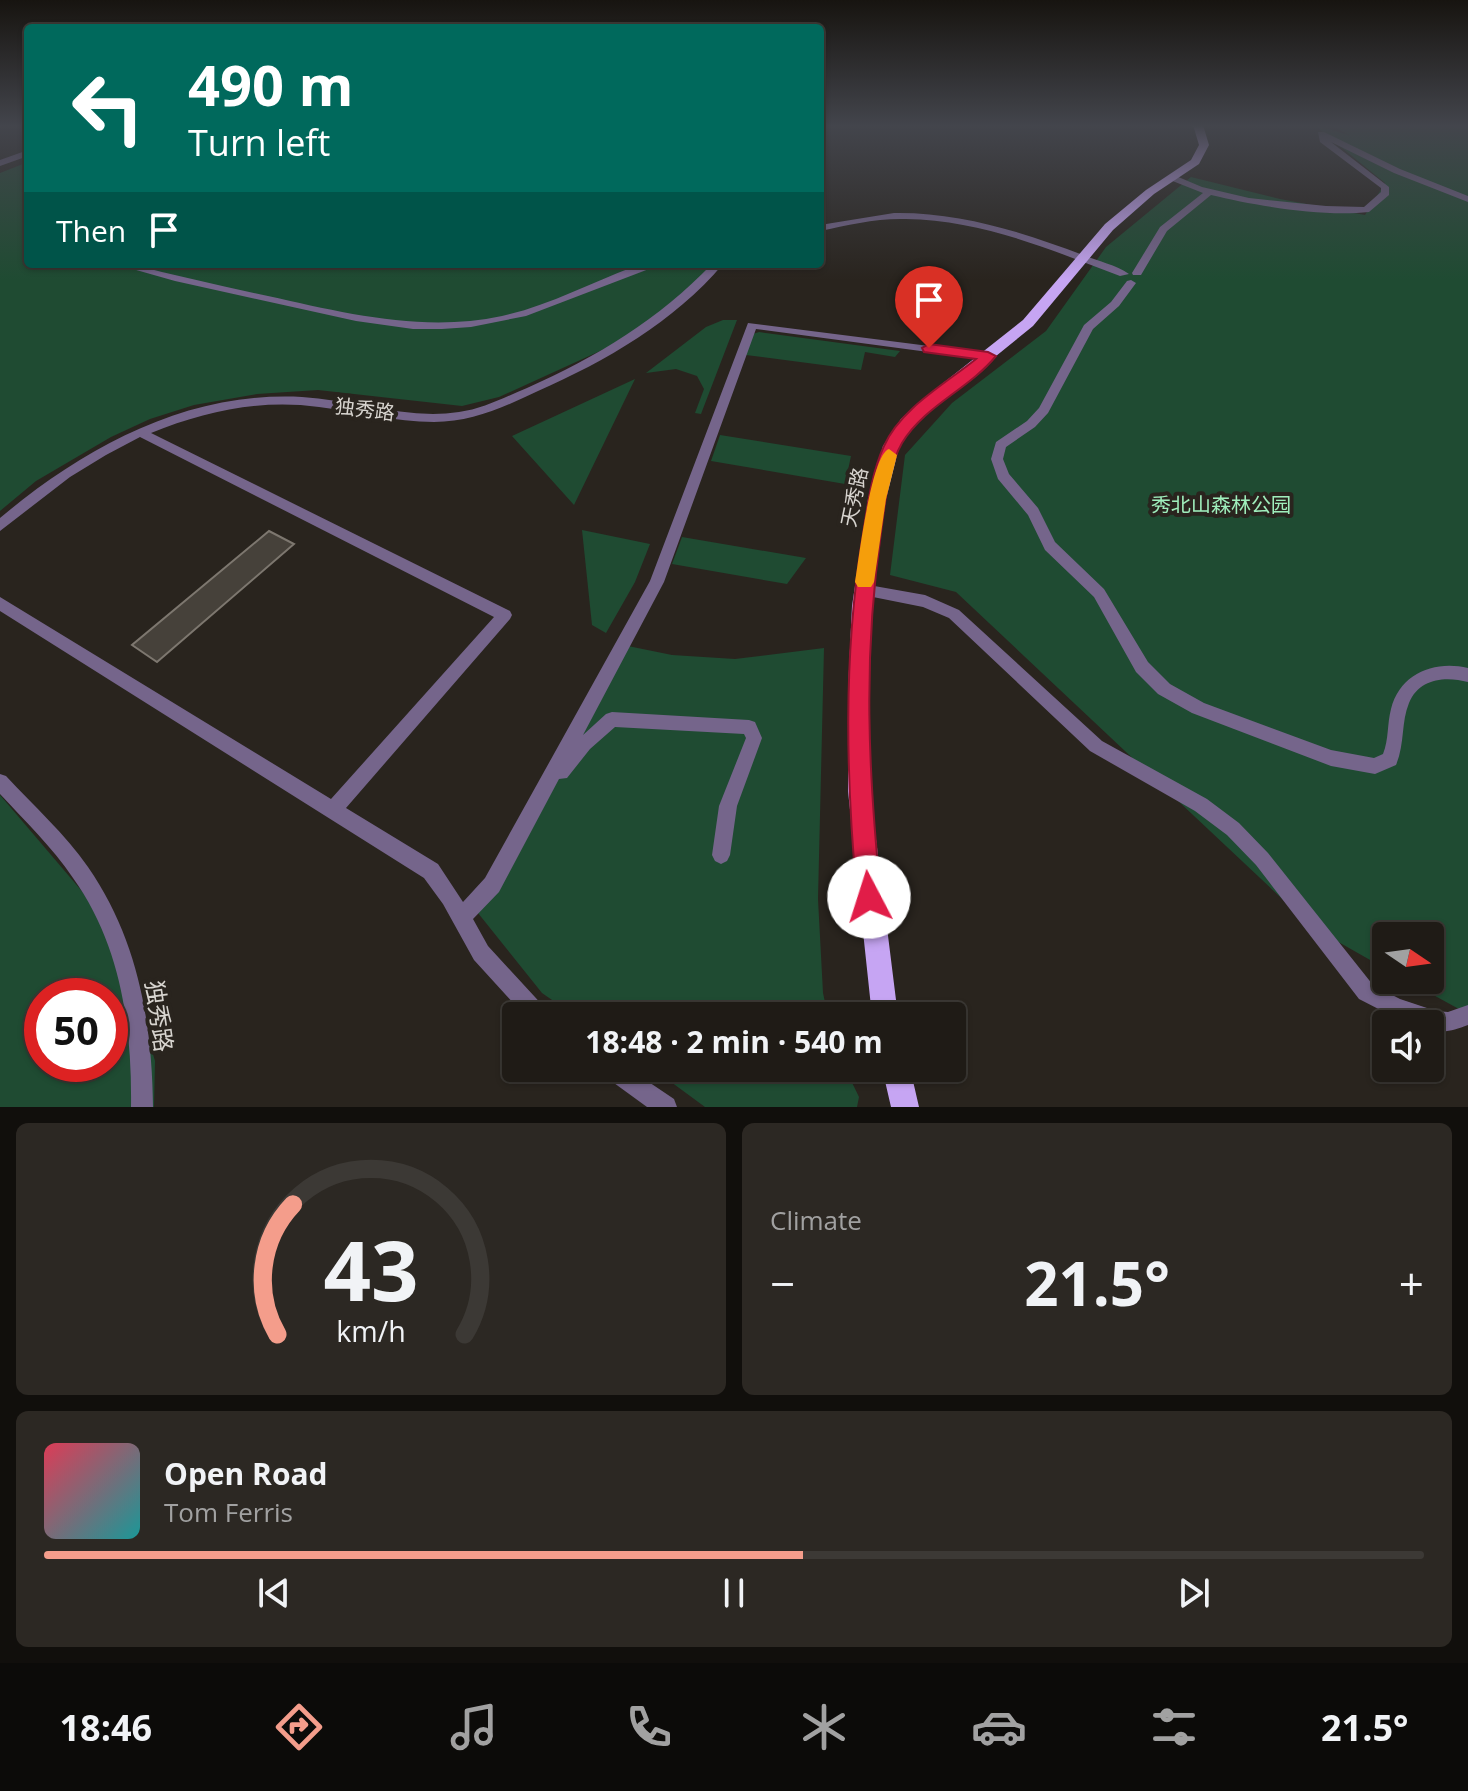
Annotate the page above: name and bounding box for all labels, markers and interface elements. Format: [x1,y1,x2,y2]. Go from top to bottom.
text: 490 m [188,46,354,122]
icon: left [56,56,160,160]
text: Turn left [188,118,330,167]
icon: arrive [142,208,186,252]
text: Then [56,210,126,251]
pin [895,266,963,348]
icon: arrive [907,278,951,322]
street label: 独秀路 [334,392,396,426]
street label: 天秀路 [835,465,873,529]
park label: 秀北山森林公园 [1151,491,1291,518]
position arrow [827,855,911,939]
north arrow [1372,922,1444,994]
map controls [1372,922,1444,1082]
speed limit sign: 50 [24,978,128,1082]
street label: 独秀路 [139,978,181,1054]
button: sound [1372,1010,1444,1082]
text: 18:48 · 2 min · 540 m [585,1021,883,1062]
text: Climate [770,1202,862,1238]
text: 43 [323,1212,419,1325]
text: 21.5° [1024,1242,1170,1324]
text: − [770,1253,795,1313]
text: + [1399,1253,1424,1313]
text: km/h [336,1311,406,1350]
text: Open Road [164,1453,328,1494]
text: Tom Ferris [164,1494,293,1530]
icon: previous [252,1571,296,1615]
icon: pause [712,1571,756,1615]
icon: next [1172,1571,1216,1615]
icon: directions [271,1699,327,1755]
icon: music [446,1699,502,1755]
icon: phone [621,1699,677,1755]
icon: climate [796,1699,852,1755]
icon: car [971,1699,1027,1755]
icon: filters [1146,1699,1202,1755]
text: 18:46 [59,1703,152,1752]
text: 21.5° [1321,1703,1408,1752]

